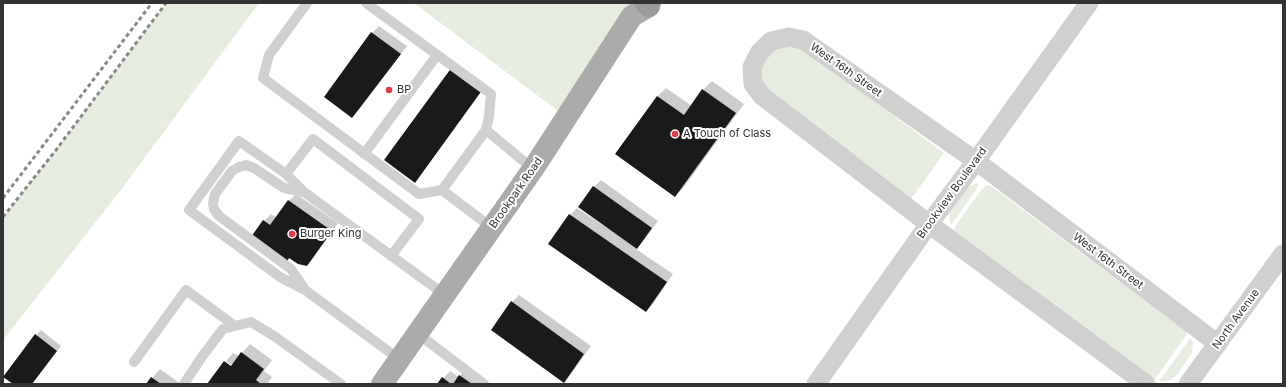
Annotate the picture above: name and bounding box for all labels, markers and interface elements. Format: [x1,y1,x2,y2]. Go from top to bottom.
street label: West 16th Street [808,40,884,100]
place label: BP [397,83,411,97]
marker: BP [384,85,394,95]
place label: A Touch of Class [683,127,771,141]
marker: A Touch of Class [670,129,680,139]
street label: Brookview Boulevard [914,145,990,241]
street label: Brookpark Road [487,155,545,231]
place label: Burger King [300,227,362,241]
marker: Burger King [287,229,297,239]
street label: West 16th Street [1070,230,1146,292]
street label: North Avenue [1210,286,1262,352]

